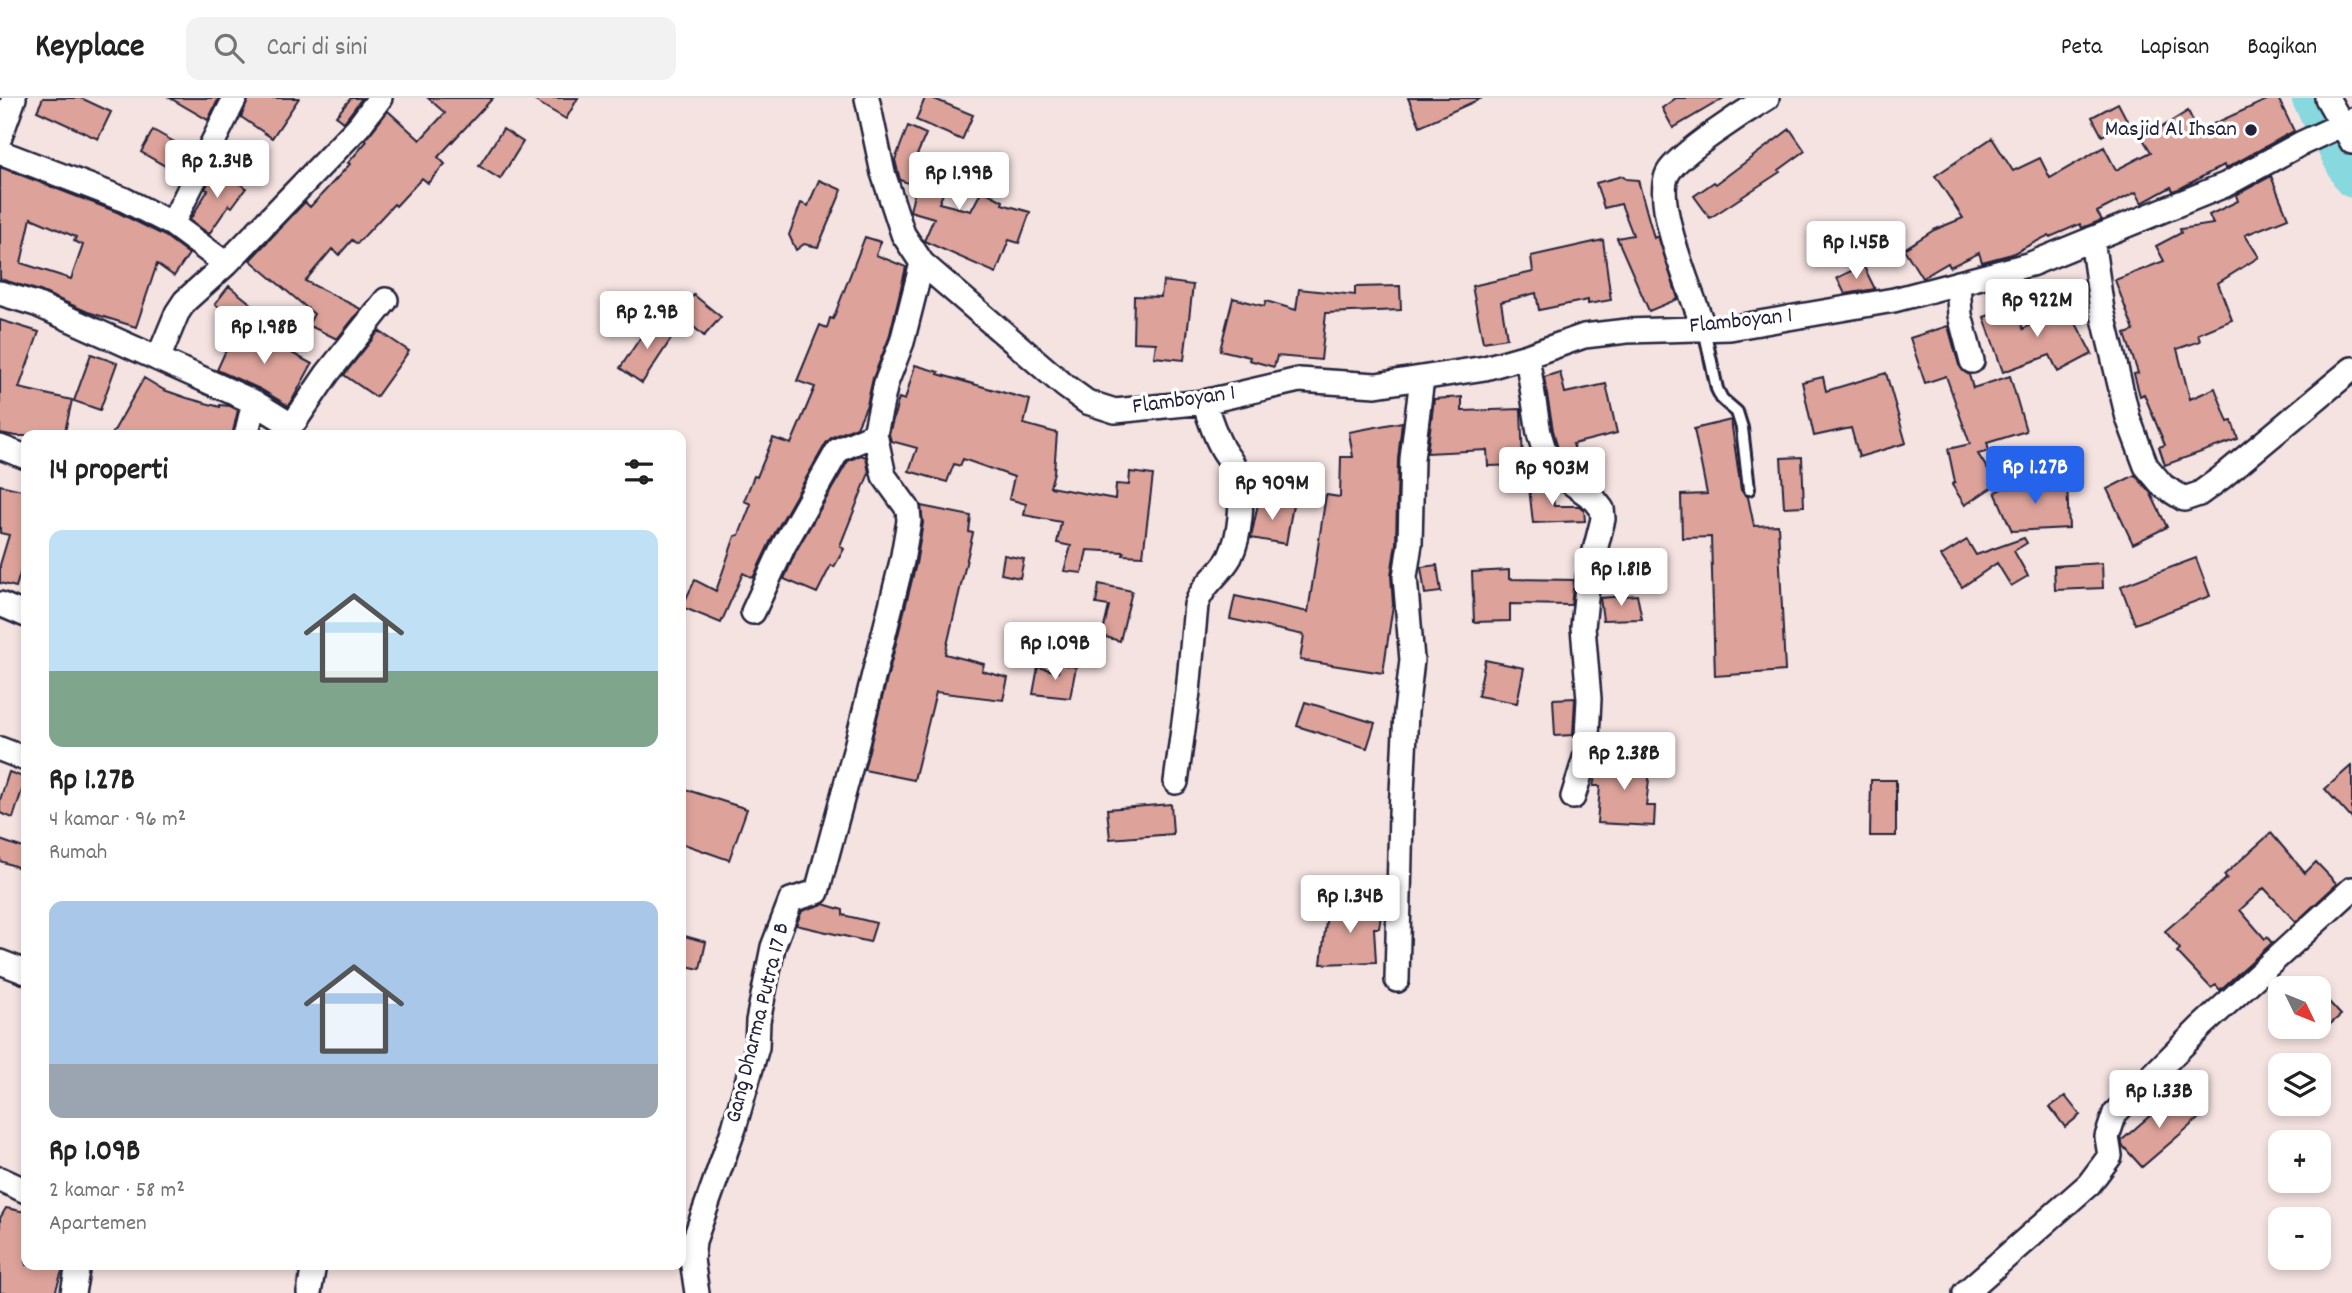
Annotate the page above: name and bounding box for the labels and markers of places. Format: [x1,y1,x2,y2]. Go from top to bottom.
place label: Masjid Al Ihsan [2105,114,2237,147]
marker: Masjid Al Ihsan [2243,122,2259,138]
pin: Rp 2.34B [145,140,289,200]
pin: Rp 1.99B [887,152,1031,212]
pin: Rp 1.45B [1784,222,1928,281]
pin: Rp 922M [1972,280,2102,339]
pin: Rp 2.9B [582,292,712,351]
pin: Rp 1.98B [192,306,336,366]
pin: Rp 1.27B [1963,446,2107,506]
pin: Rp 903M [1487,448,1617,507]
pin: Rp 909M [1207,462,1337,522]
pin: Rp 1.81B [1549,548,1693,608]
pin: Rp 1.09B [983,622,1127,682]
pin: Rp 2.38B [1552,732,1696,792]
pin: Rp 1.34B [1278,876,1422,935]
pin: Rp 1.33B [2087,1070,2231,1130]

